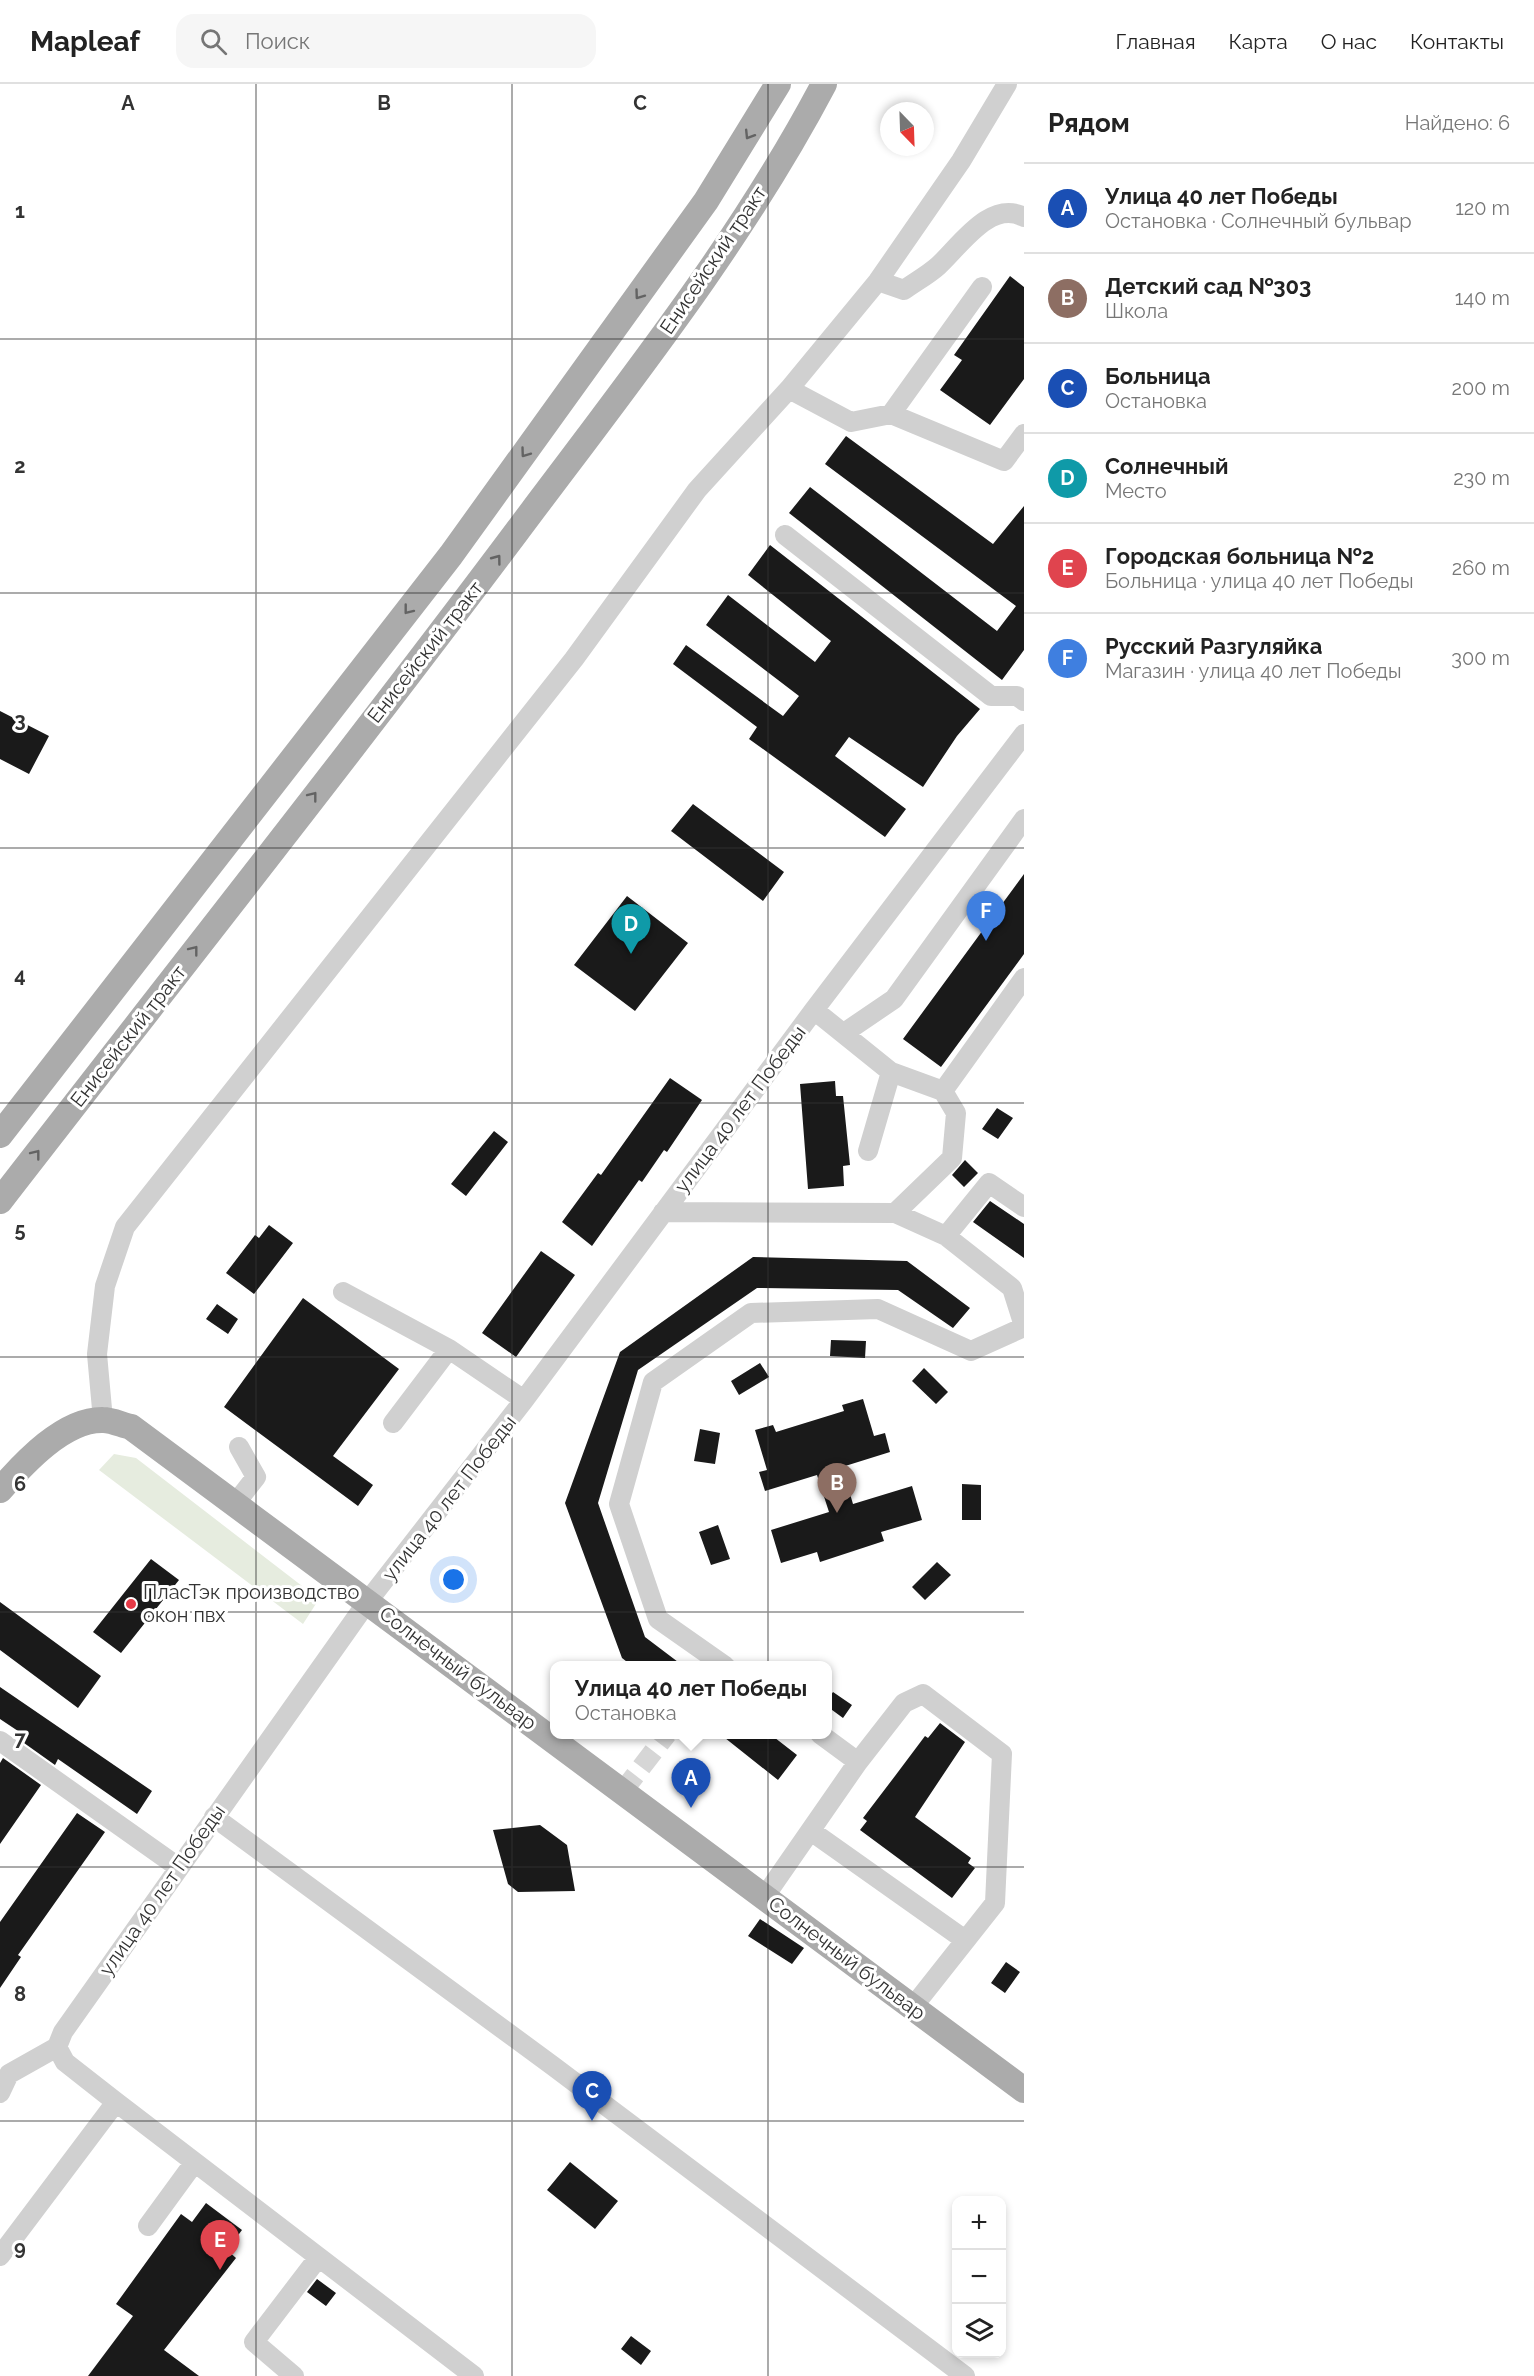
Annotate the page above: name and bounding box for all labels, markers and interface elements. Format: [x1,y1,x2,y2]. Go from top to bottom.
search box [176,14,596,68]
text: Mapleaf [30,25,140,58]
icon: search [197,25,230,58]
text: Поиск [245,28,310,54]
text: Главная [1116,29,1196,54]
text: Карта [1229,29,1288,54]
text: О нас [1321,29,1377,54]
text: Контакты [1410,29,1504,54]
text: A [121,91,135,115]
text: B [377,91,391,115]
text: C [633,91,647,115]
north arrow [880,102,934,156]
text: Рядом [1048,108,1130,138]
text: Найдено: 6 [1405,111,1510,135]
one-way arrow [745,128,756,139]
street label: Енисейский тракт [655,181,772,338]
text: Улица 40 лет Победы [1105,183,1338,209]
text: A [1061,196,1074,220]
text: 120 m [1455,196,1510,220]
text: 1 [15,199,25,223]
text: Остановка · Солнечный бульвар [1105,209,1412,233]
text: Детский сад №303 [1105,273,1311,299]
text: B [1061,286,1074,310]
text: 140 m [1455,286,1510,310]
one-way arrow [635,289,646,300]
text: Школа [1105,299,1168,323]
text: Больница [1105,363,1211,389]
text: C [1061,376,1074,400]
text: 200 m [1452,376,1510,400]
text: Остановка [1105,389,1207,413]
one-way arrow [521,447,532,458]
text: Солнечный [1105,453,1228,479]
text: 2 [14,454,26,478]
text: D [1060,466,1075,490]
text: 230 m [1453,466,1510,490]
text: Место [1105,479,1167,503]
text: Городская больница №2 [1105,543,1374,569]
one-way arrow [489,554,500,565]
text: E [1061,556,1074,580]
text: 260 m [1452,556,1510,580]
text: Больница · улица 40 лет Победы [1105,569,1413,593]
street label: Енисейский тракт [362,576,488,728]
one-way arrow [405,603,416,614]
text: Русский Разгуляйка [1105,633,1322,659]
text: F [1062,646,1073,670]
text: 300 m [1451,646,1510,670]
text: Магазин · улица 40 лет Победы [1105,659,1401,683]
text: 3 [14,708,26,732]
one-way arrow [306,792,317,803]
pin: F [966,892,1006,941]
pin: D [612,904,650,954]
one-way arrow [186,946,197,957]
street label: Енисейский тракт [65,960,191,1112]
text: 4 [14,963,26,987]
street label: улица 40 лет Победы [669,1021,811,1197]
one-way arrow [28,1150,39,1161]
text: 5 [14,1218,26,1242]
street label: улица 40 лет Победы [377,1411,521,1585]
pin: B [818,1464,856,1513]
text: 6 [14,1472,26,1496]
your location [439,1565,468,1594]
place label: ПласТэк производство окон пвх [143,1580,359,1627]
marker: ПласТэк производство окон пвх [124,1597,138,1611]
street label: Солнечный бульвар [375,1601,541,1735]
popup [550,1661,832,1739]
text: Улица 40 лет Победы [575,1675,807,1701]
text: Остановка [575,1701,677,1725]
text: 7 [14,1727,26,1751]
pin: A [672,1758,710,1808]
street label: улица 40 лет Победы [94,1800,230,1980]
street label: Солнечный бульвар [764,1891,930,2025]
text: 8 [14,1982,26,2006]
pin: C [572,2072,612,2121]
map controls [952,2196,1006,2358]
button: + [952,2196,1006,2250]
pin: E [200,2220,240,2270]
text: 9 [14,2236,26,2260]
button: − [952,2250,1006,2304]
button: layers [952,2304,1006,2358]

